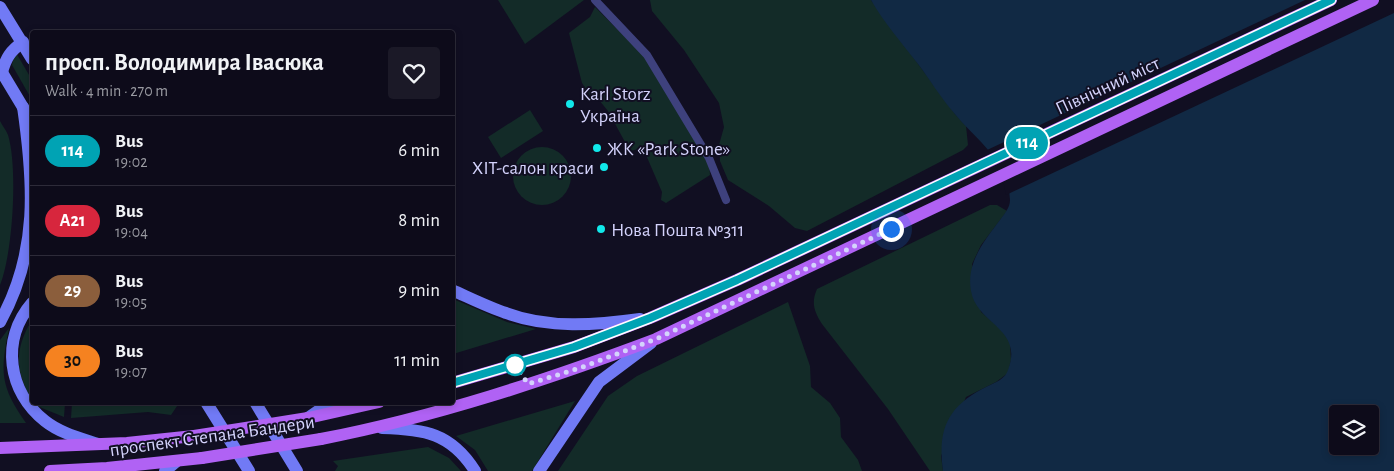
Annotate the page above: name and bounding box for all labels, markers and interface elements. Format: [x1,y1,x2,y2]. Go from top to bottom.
button: heart [388,47,440,99]
text: просп. Володимира Івасюка [45,51,324,75]
street label: Північний міст [1053,54,1163,119]
text: Walk · 4 min · 270 m [45,83,168,99]
place label: Karl Storz Україна [580,85,651,126]
marker: Karl Storz Україна [564,98,576,110]
line badge: 114 [998,127,1056,159]
text: Bus [115,132,143,151]
text: 114 [1016,134,1038,152]
place label: ЖК «Park Stone» [607,140,730,159]
text: 6 min [398,141,440,160]
text: 114 [61,142,84,160]
marker: ЖК «Park Stone» [591,142,603,154]
text: 19:02 [115,154,147,170]
place label: ХІТ-салон краси [472,159,594,178]
marker: ХІТ-салон краси [598,161,610,173]
text: Bus [115,202,143,221]
text: 8 min [398,211,440,230]
text: А21 [60,212,85,230]
your location [879,217,904,242]
place label: Нова Пошта №311 [611,221,744,240]
marker: Нова Пошта №311 [595,223,607,235]
text: 19:04 [115,224,148,240]
text: Bus [115,272,143,291]
text: 9 min [398,281,440,300]
text: 29 [64,282,81,300]
text: 19:05 [115,294,147,310]
text: Bus [115,342,143,361]
text: 11 min [394,351,440,370]
text: 30 [64,352,81,370]
unlabelled marker [504,354,526,376]
text: 19:07 [115,364,147,380]
map controls [1329,405,1379,455]
button: layers [1329,405,1379,455]
street label: проспект Степана Бандери [108,413,316,460]

